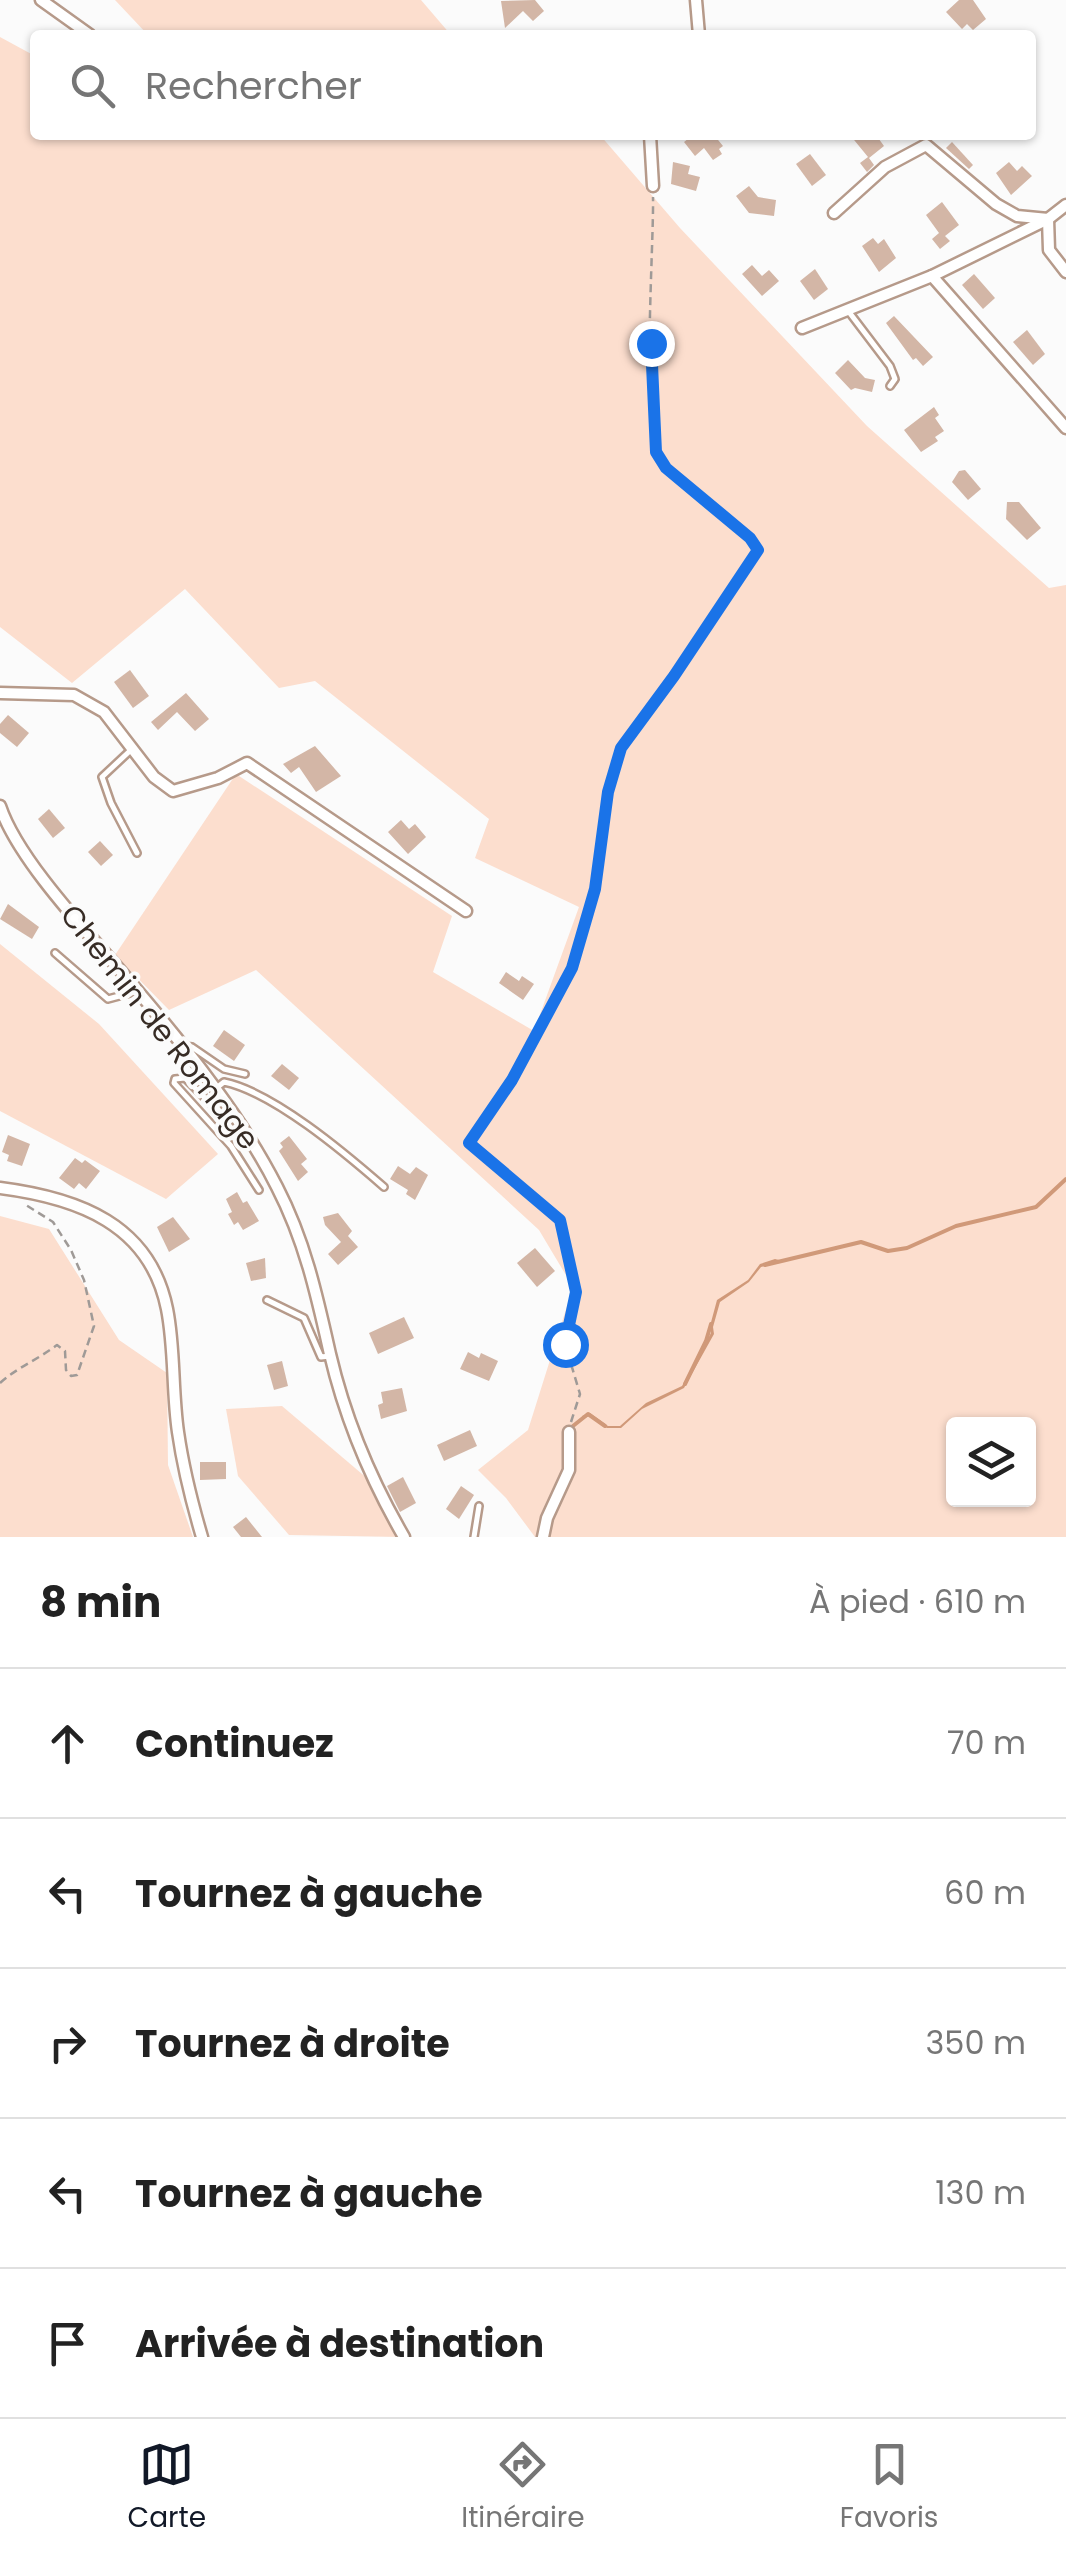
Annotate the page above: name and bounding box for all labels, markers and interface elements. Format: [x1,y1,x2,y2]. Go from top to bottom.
search box [30,30,1036,140]
icon: search [65,58,120,113]
text: Rechercher [145,59,362,112]
route end [629,321,675,367]
street label: Chemin de Romage [50,895,270,1159]
route start [543,1322,589,1368]
map controls [946,1417,1036,1507]
button: layers [946,1417,1036,1507]
text: 8 min [40,1573,161,1632]
text: À pied · 610 m [809,1579,1026,1624]
icon: ahead [40,1716,95,1771]
text: Continuez [135,1717,334,1770]
text: 70 m [947,1720,1026,1765]
icon: left [40,1866,95,1921]
text: Tournez à gauche [135,1867,483,1920]
text: 60 m [944,1870,1026,1915]
icon: right [40,2016,95,2071]
text: Tournez à droite [135,2017,450,2070]
text: 350 m [925,2020,1026,2065]
icon: left [40,2166,95,2221]
text: Tournez à gauche [135,2167,483,2220]
text: 130 m [935,2170,1026,2215]
icon: arrive [40,2316,95,2371]
text: Arrivée à destination [135,2317,544,2370]
tab: Carte [128,2437,206,2539]
tab: Itinéraire [461,2437,585,2539]
tab: Favoris [840,2437,938,2539]

